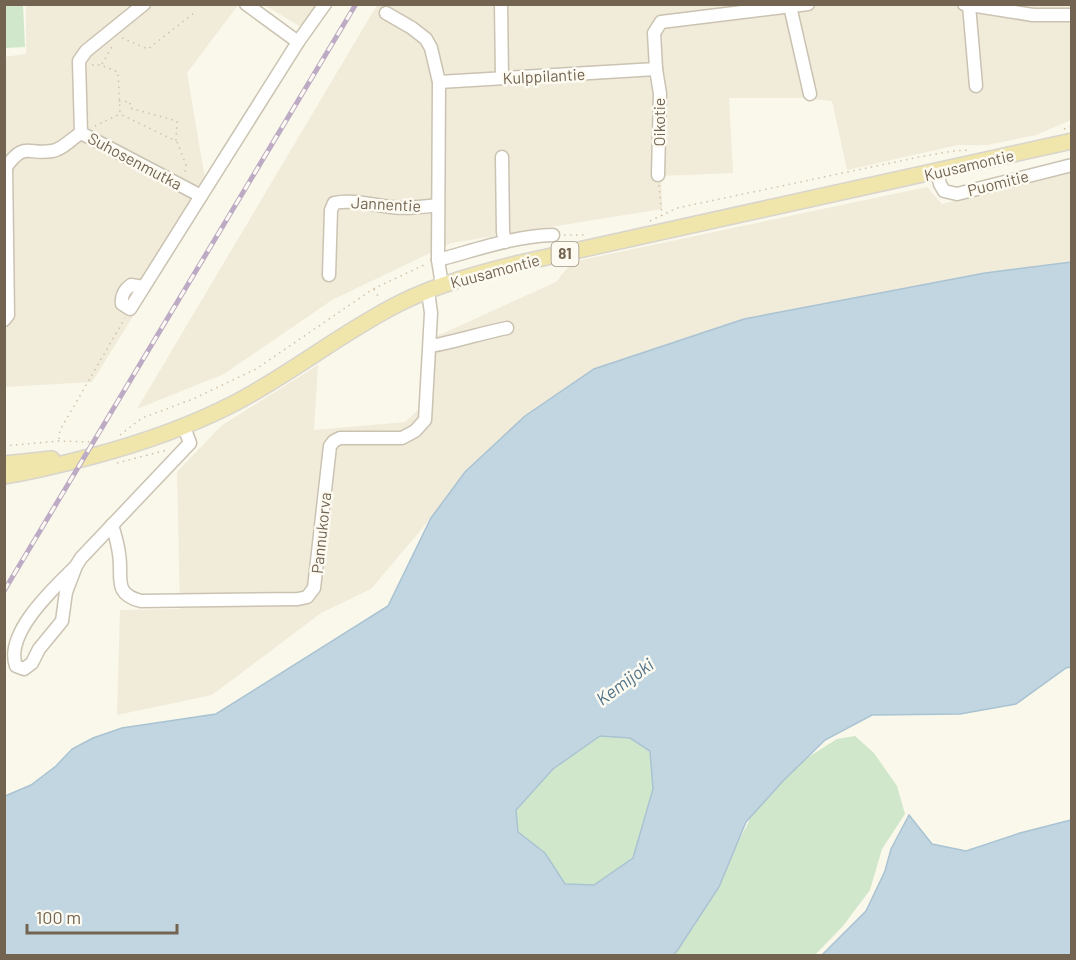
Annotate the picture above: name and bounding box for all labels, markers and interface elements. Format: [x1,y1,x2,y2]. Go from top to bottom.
street label: Kulppilantie [502,64,586,87]
street label: Oikotie [649,98,668,146]
street label: Suhosenmutka [85,128,185,193]
street label: Kuusamontie [922,145,1016,184]
street label: Puomitie [965,166,1031,199]
street label: Jannentie [351,192,422,215]
road number: 81 [552,242,578,266]
street label: Kuusamontie [448,249,542,292]
street label: Pannukorva [307,491,334,575]
water label: Kemijoki [591,653,658,709]
scale bar [27,897,177,935]
text: 100 m [36,906,81,928]

